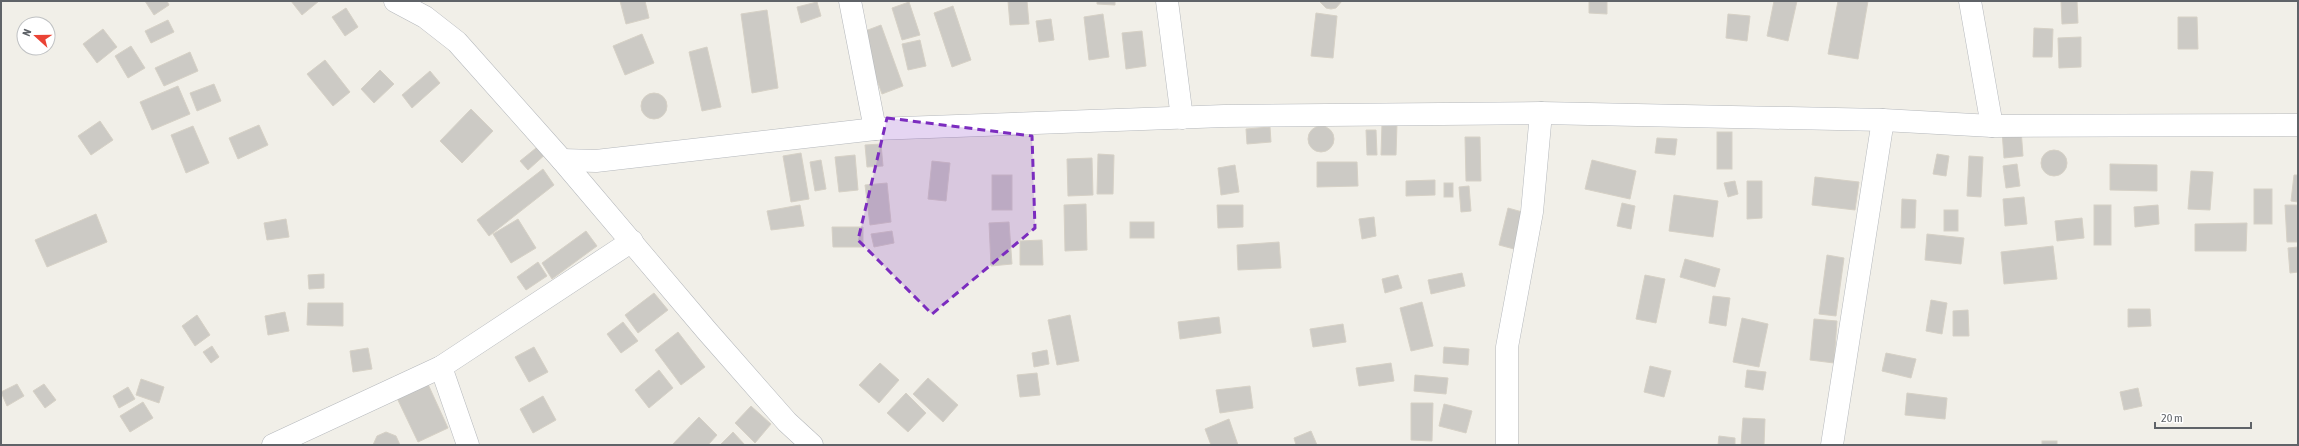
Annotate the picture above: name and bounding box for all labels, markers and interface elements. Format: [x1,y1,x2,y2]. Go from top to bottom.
north arrow [16,16,56,56]
text: N [20,27,33,38]
scale bar [2155,404,2251,430]
text: 20 m [2161,411,2183,425]

